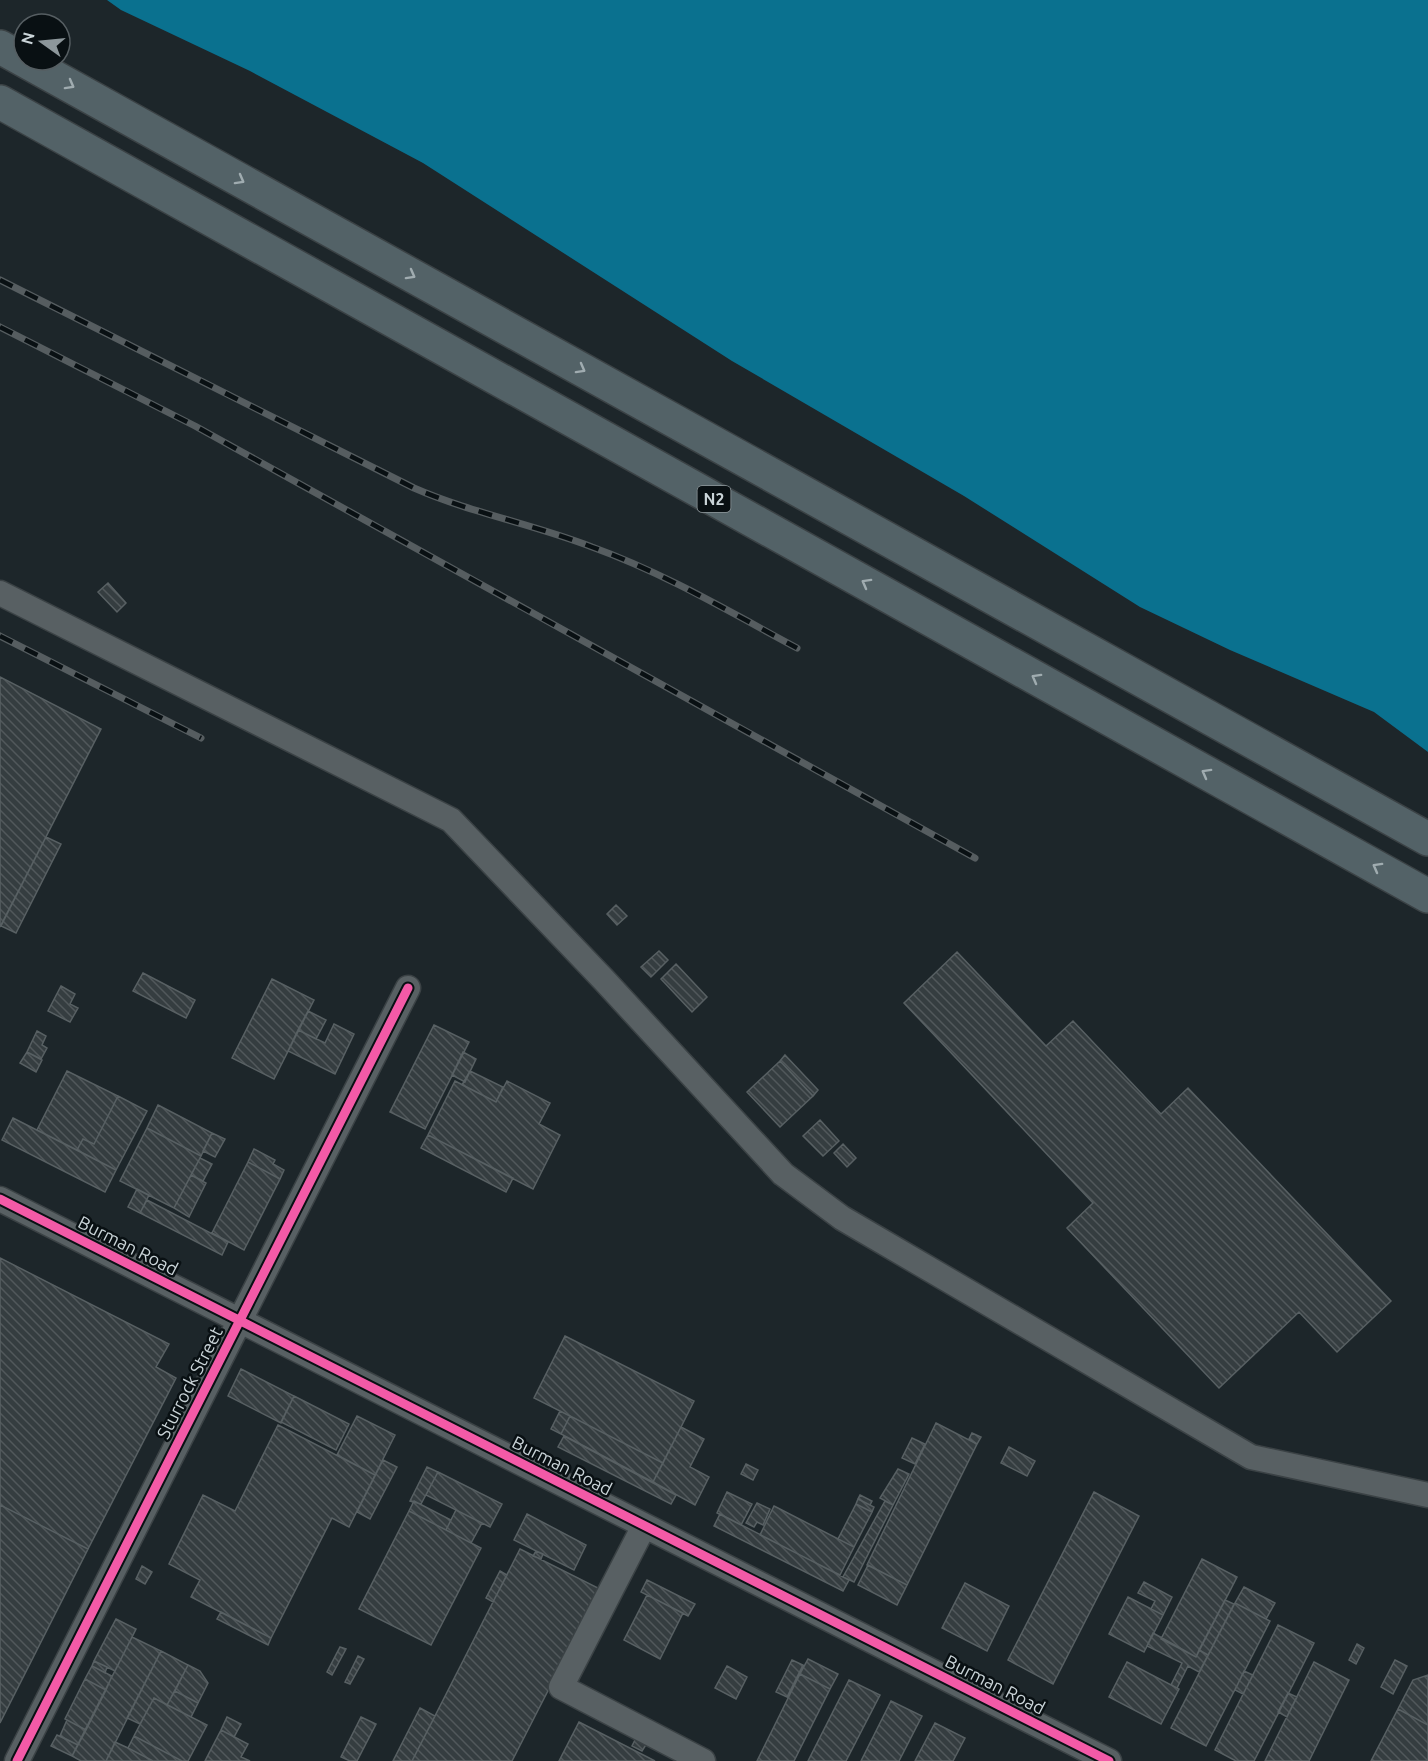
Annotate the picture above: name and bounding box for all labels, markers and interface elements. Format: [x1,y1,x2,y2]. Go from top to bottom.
north arrow [12,12,72,72]
text: N [17,30,38,46]
one-way arrow [64,78,74,90]
one-way arrow [234,173,245,184]
one-way arrow [405,268,415,279]
one-way arrow [575,362,586,373]
road number: N2 [698,486,730,512]
one-way arrow [861,579,872,590]
one-way arrow [1032,674,1042,685]
one-way arrow [1202,769,1213,780]
one-way arrow [1373,863,1383,875]
street label: Burman Road [75,1211,182,1279]
street label: Sturrock Street [152,1323,226,1442]
street label: Burman Road [509,1431,616,1499]
street label: Burman Road [942,1650,1049,1718]

